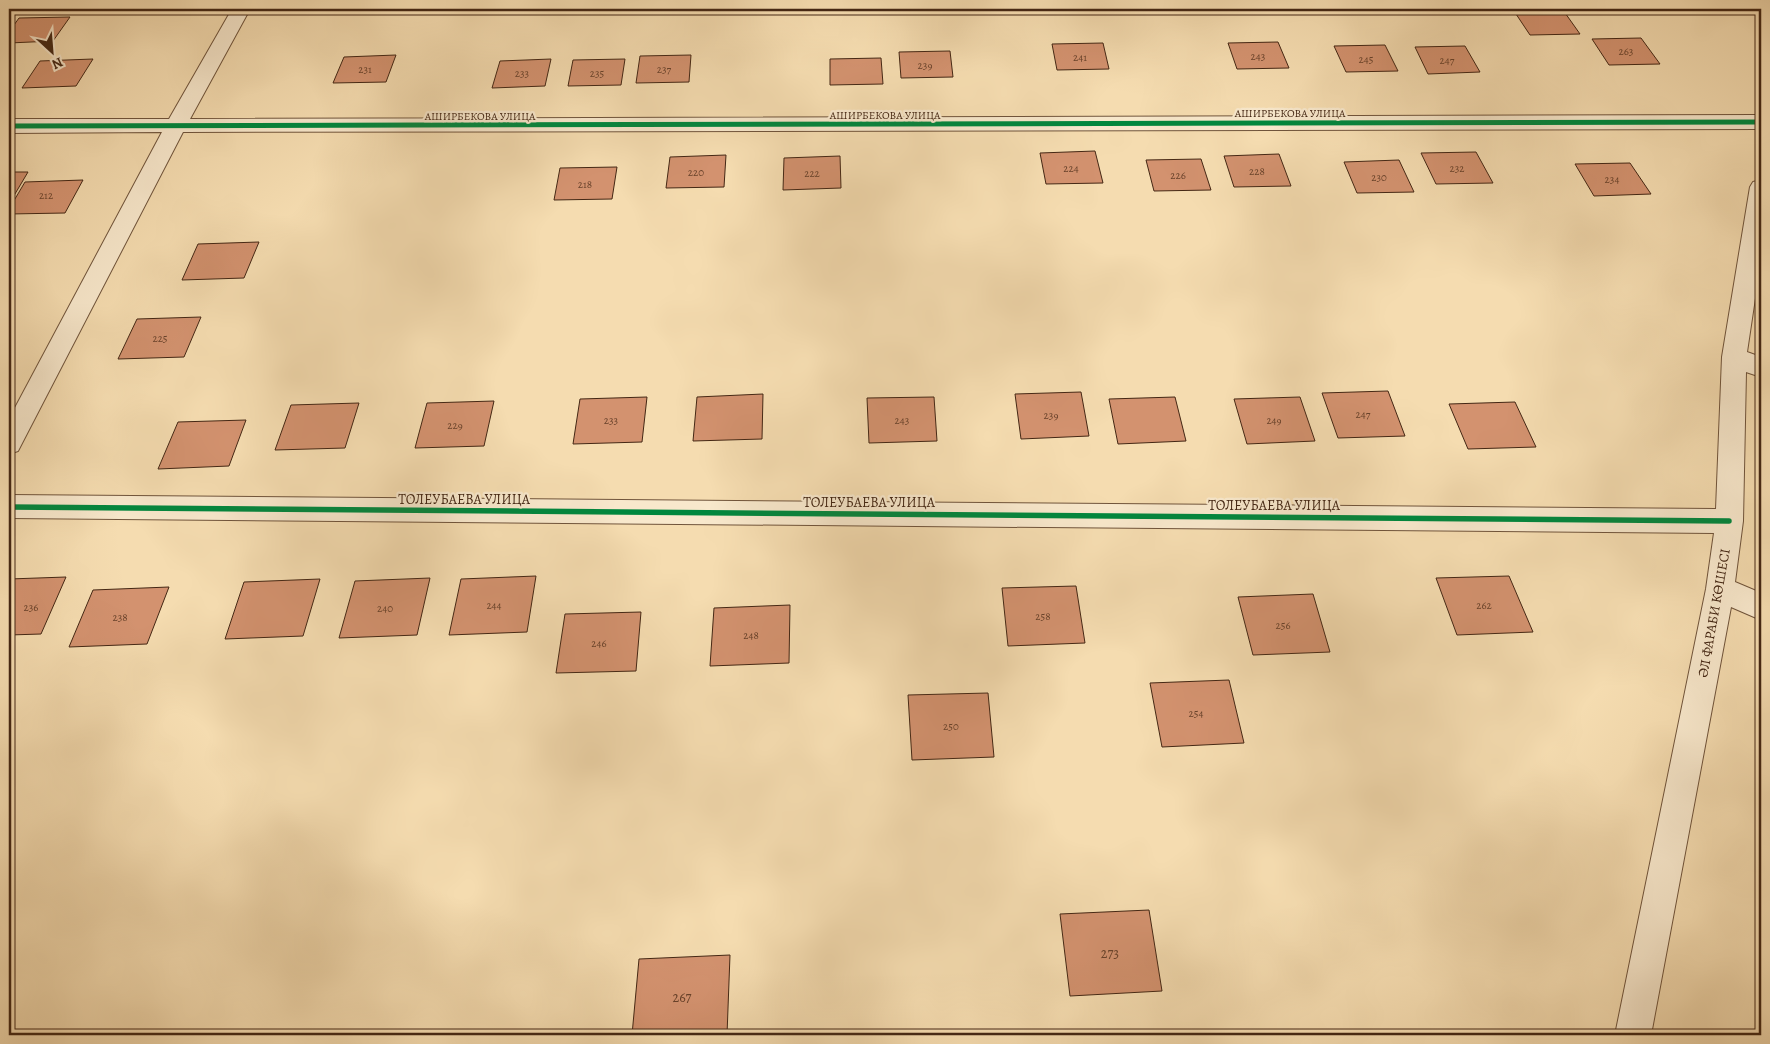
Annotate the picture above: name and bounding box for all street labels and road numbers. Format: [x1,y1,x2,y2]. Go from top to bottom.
street label: АШИРБЕКОВА УЛИЦА [1234,106,1346,121]
street label: АШИРБЕКОВА УЛИЦА [829,108,941,123]
street label: АШИРБЕКОВА УЛИЦА [424,109,536,124]
street label: ТОЛЕУБАЕВА УЛИЦА [398,490,531,509]
street label: ТОЛЕУБАЕВА УЛИЦА [803,493,936,512]
street label: ТОЛЕУБАЕВА УЛИЦА [1208,496,1341,515]
street label: ӘЛ ФАРАБИ КӨШЕСІ [1693,547,1735,679]

